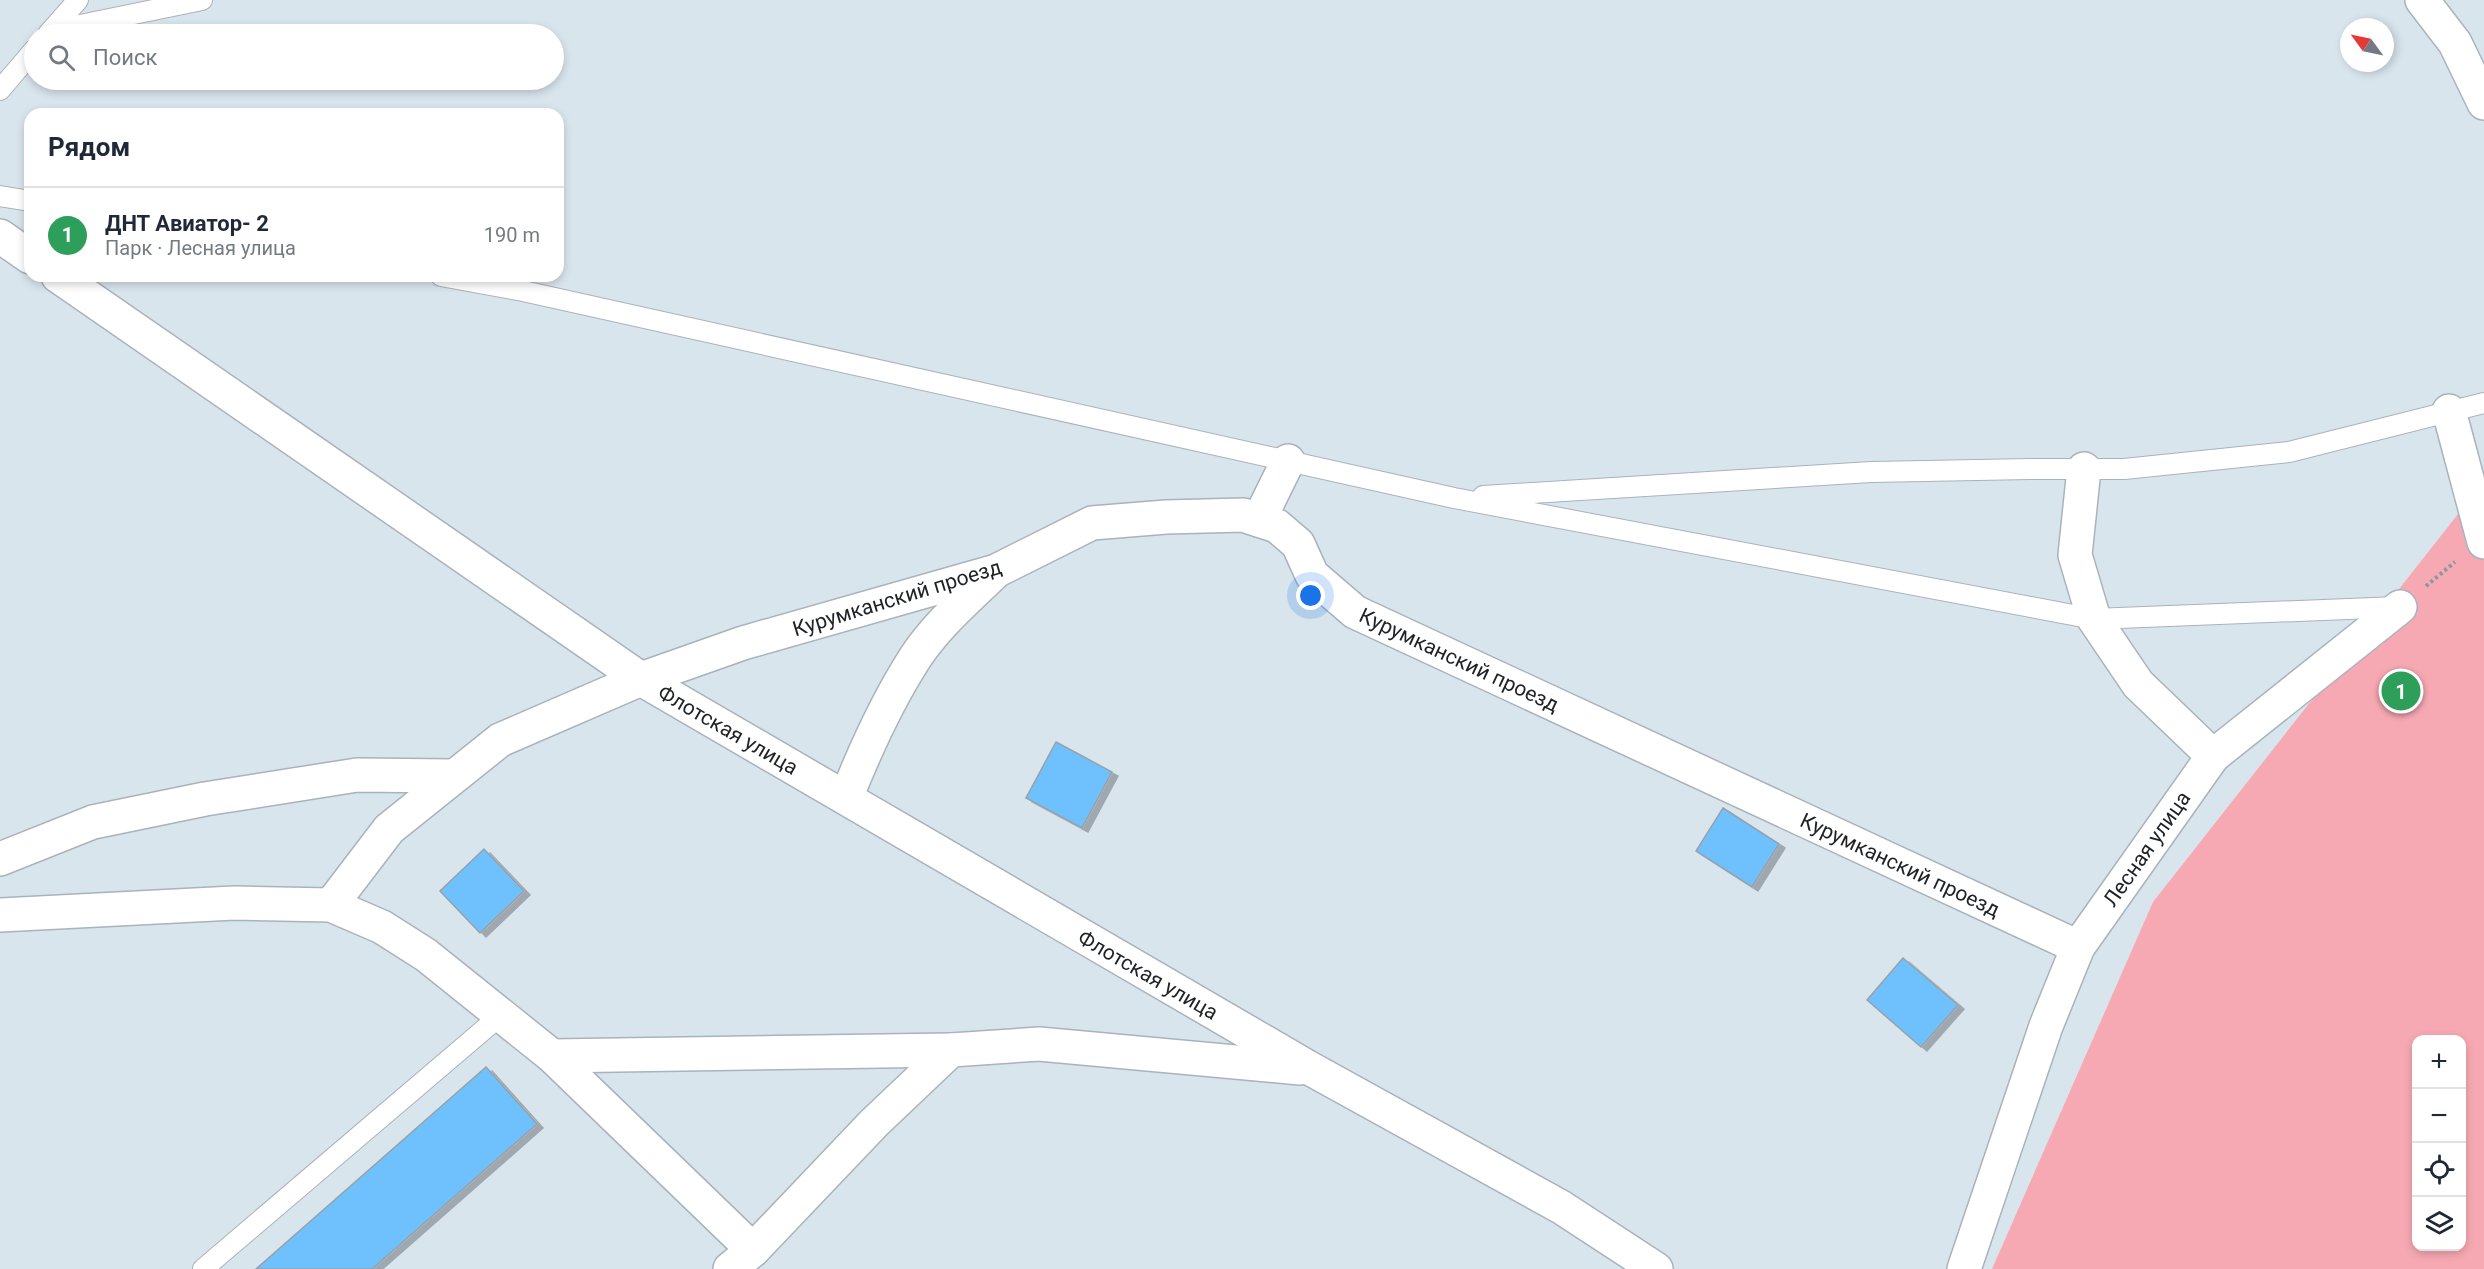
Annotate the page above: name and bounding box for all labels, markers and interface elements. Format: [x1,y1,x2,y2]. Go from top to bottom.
north arrow [2340,18,2394,72]
search box [24,24,564,90]
icon: search [45,41,78,74]
text: Поиск [93,45,157,70]
text: Рядом [48,132,130,162]
text: ДНТ Авиатор- 2 [105,211,269,236]
text: 1 [62,223,73,247]
text: 190 m [484,223,540,247]
text: Парк · Лесная улица [105,236,296,260]
street label: Курумканский проезд [790,555,1005,641]
your location [1296,581,1325,610]
street label: Курумканский проезд [1355,603,1563,717]
pin: 1 [2382,668,2420,714]
street label: Флотская улица [654,680,802,780]
street label: Лесная улица [2098,787,2196,911]
street label: Курумканский проезд [1796,808,2004,922]
street label: Флотская улица [1074,925,1222,1025]
map controls [2412,1035,2466,1251]
button: + [2412,1035,2466,1089]
button: − [2412,1089,2466,1143]
button: locate [2412,1143,2466,1197]
button: layers [2412,1197,2466,1251]

